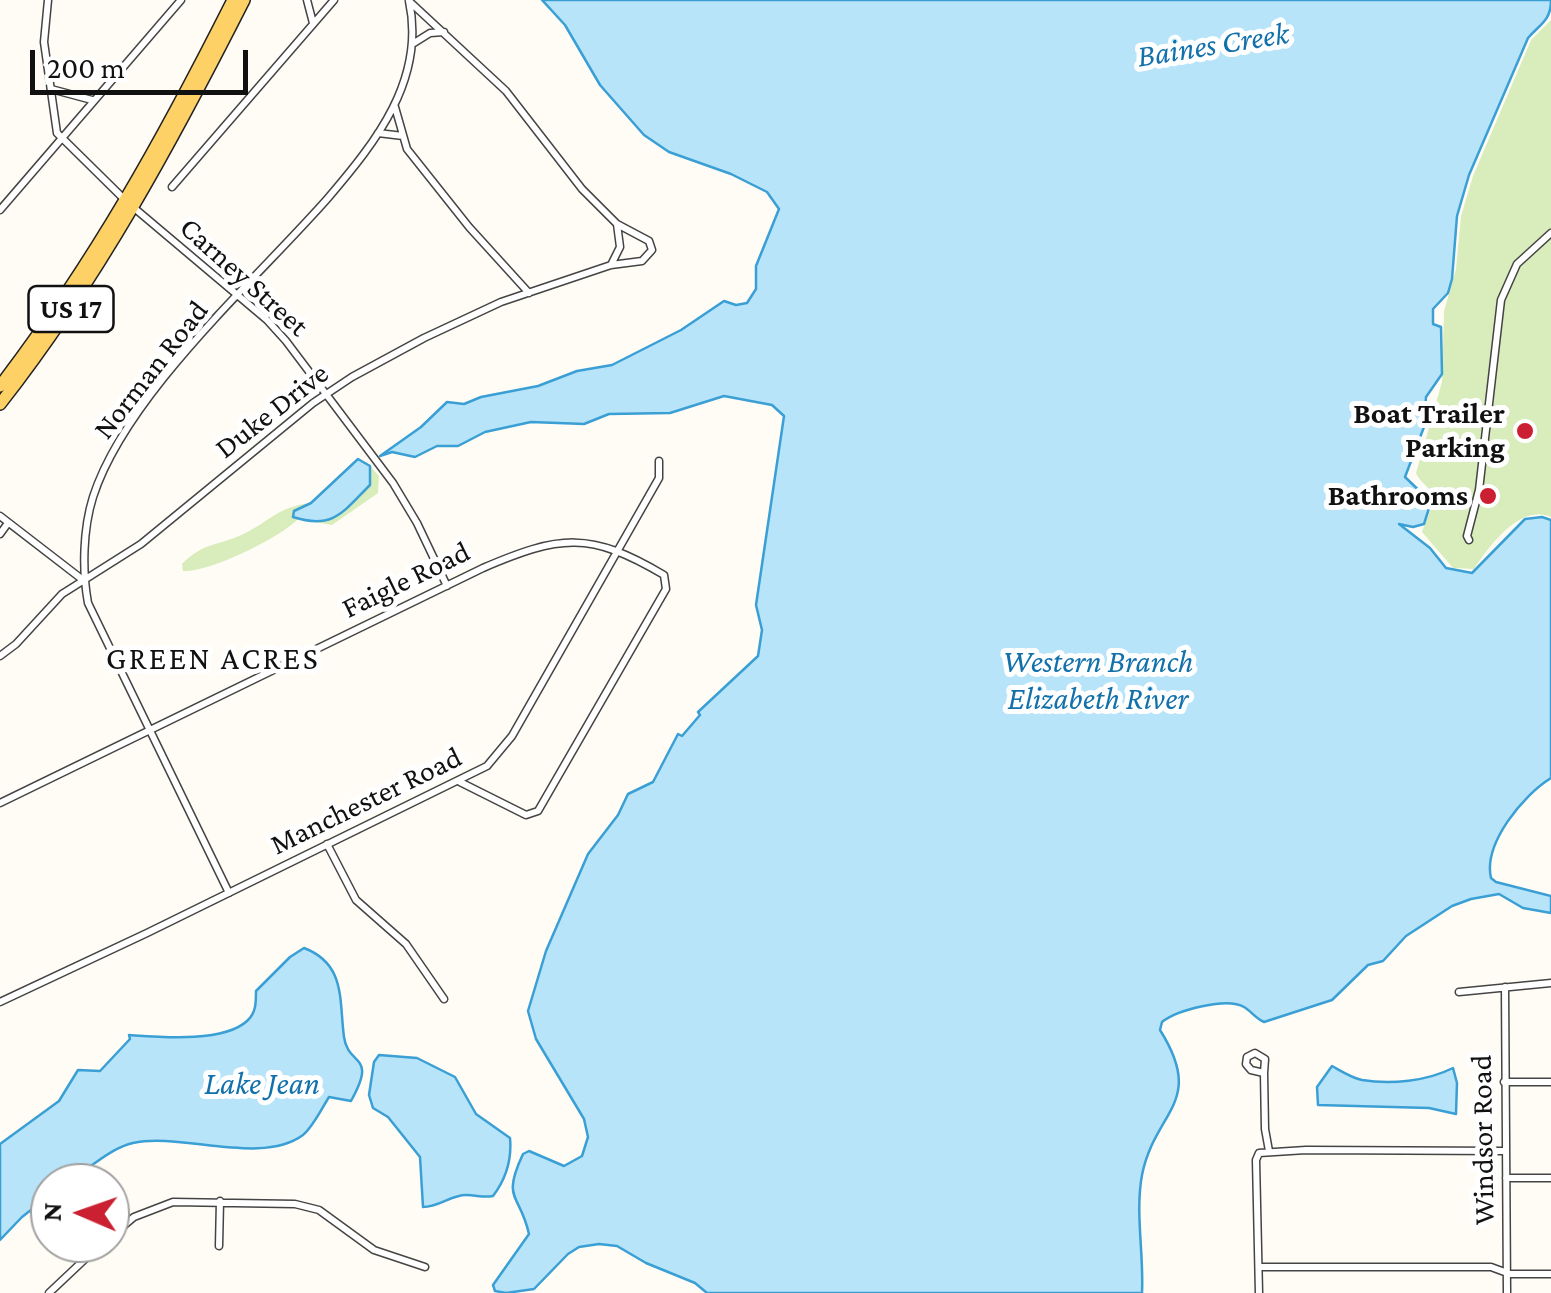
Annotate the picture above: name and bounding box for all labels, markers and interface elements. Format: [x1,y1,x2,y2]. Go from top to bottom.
water label: Baines Creek [1134,14,1292,76]
scale bar [35,30,252,92]
text: 200 m [47,51,125,84]
street label: Carney Street [172,210,316,344]
road number: US 17 [28,286,114,332]
street label: Norman Road [86,294,216,446]
street label: Duke Drive [208,356,336,466]
place label: Boat Trailer Parking [1353,396,1505,466]
marker: Boat Trailer Parking [1514,420,1536,442]
place label: Bathrooms [1328,478,1468,514]
marker: Bathrooms [1477,485,1499,507]
street label: Faigle Road [336,534,476,626]
district label: GREEN ACRES [106,640,320,678]
water label: Western Branch Elizabeth River [1003,643,1193,718]
street label: Manchester Road [264,739,468,863]
street label: Windsor Road [1464,1054,1502,1226]
water label: Lake Jean [204,1065,320,1103]
north arrow [30,1163,130,1263]
text: N [36,1202,67,1222]

